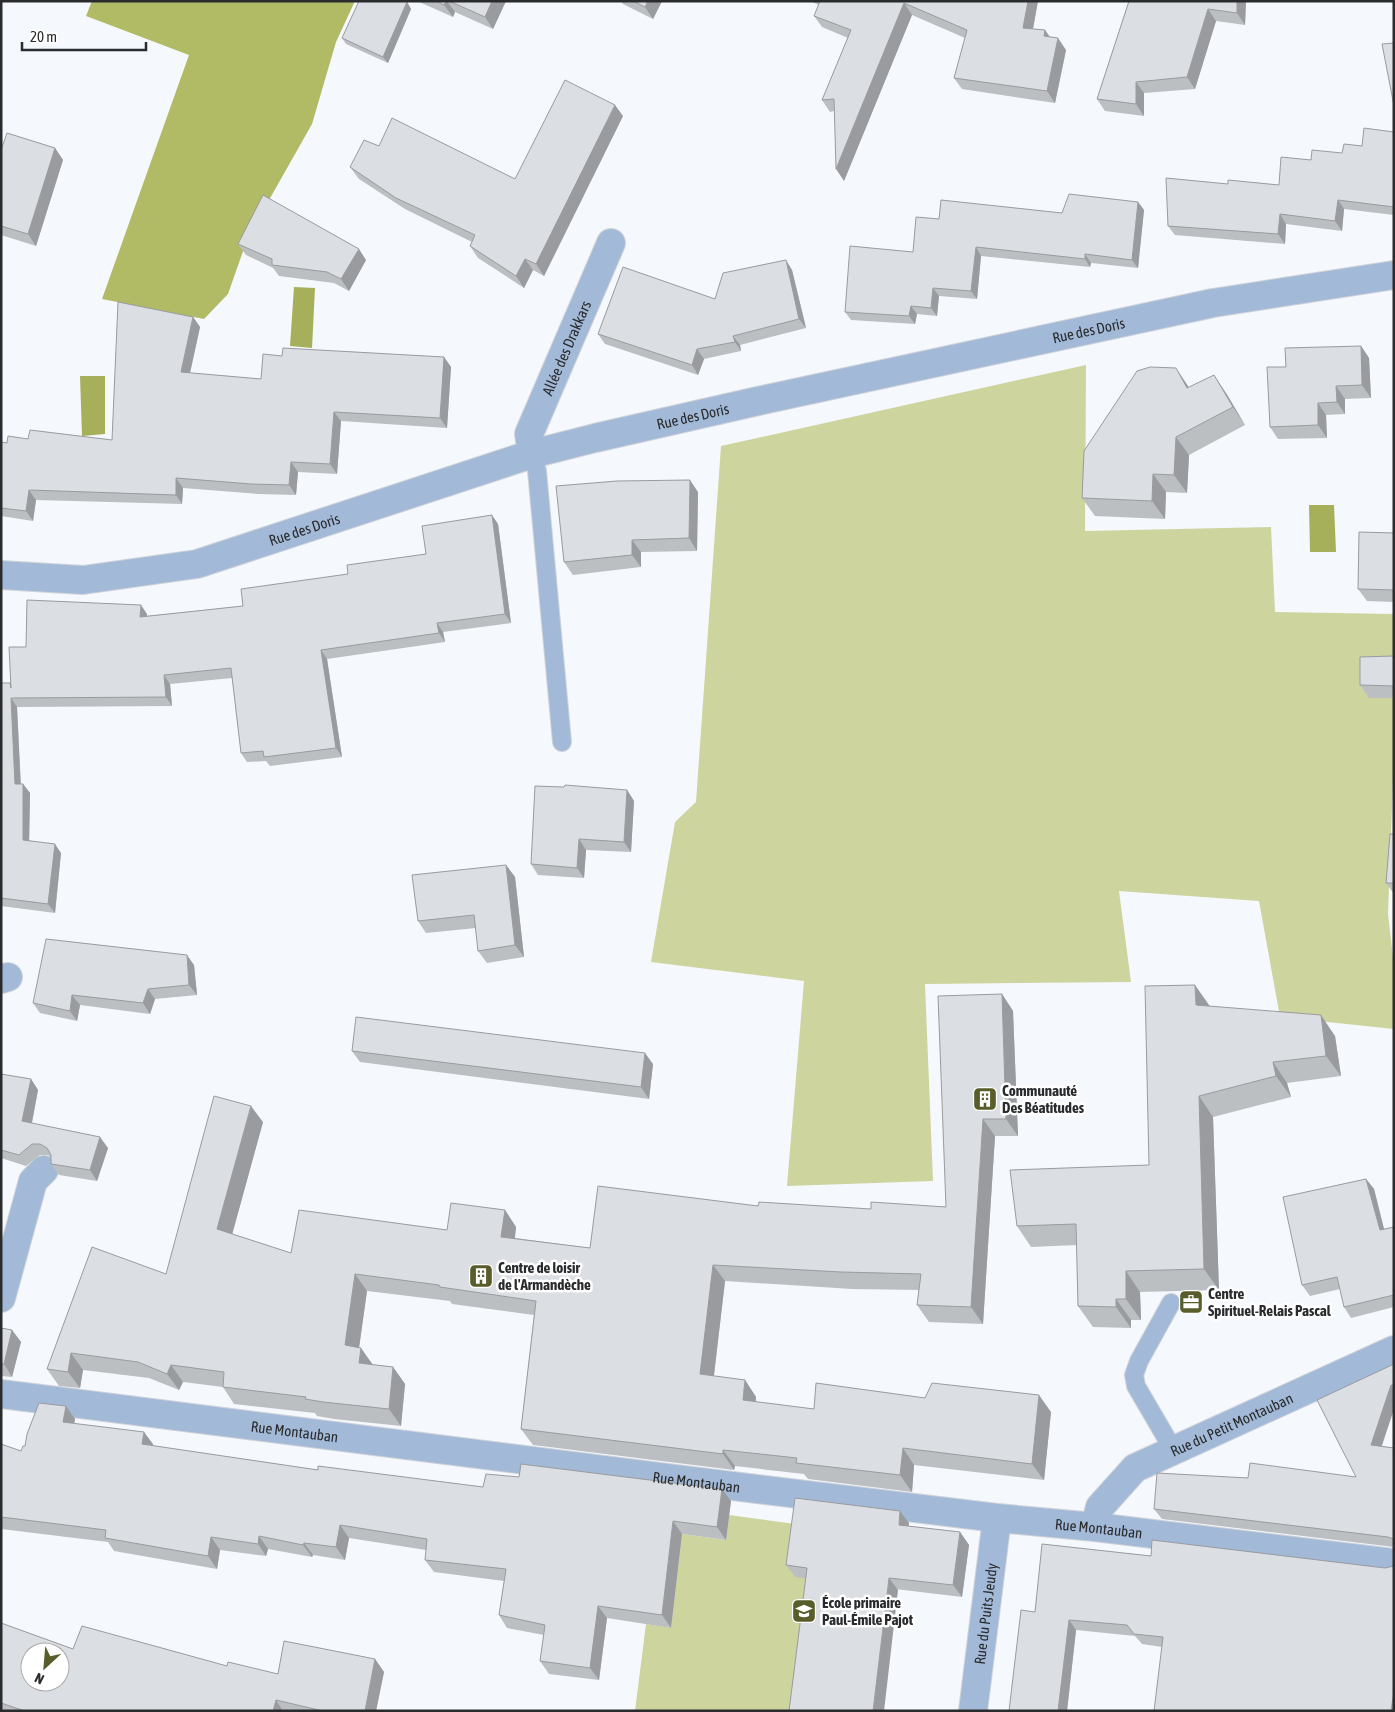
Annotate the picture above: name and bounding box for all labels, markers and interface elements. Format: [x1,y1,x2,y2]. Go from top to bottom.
scale bar [22,20,146,52]
text: 20 m [30,28,57,45]
street label: Allée des Drakkars [538,298,594,398]
street label: Rue des Doris [1051,314,1126,346]
street label: Rue des Doris [655,399,730,432]
street label: Rue des Doris [266,509,342,548]
place label: Communauté Des Béatitudes [1002,1082,1085,1116]
building icon: Communauté Des Béatitudes [972,1086,998,1112]
place label: Centre de loisir de l'Armandèche [498,1259,591,1293]
building icon: Centre de loisir de l'Armandèche [468,1263,494,1289]
place label: Centre Spirituel-Relais Pascal [1208,1285,1332,1319]
office icon: Centre Spirituel-Relais Pascal [1178,1289,1204,1315]
street label: Rue du Petit Montauban [1168,1389,1295,1459]
street label: Rue Montauban [250,1417,339,1445]
street label: Rue Montauban [652,1468,741,1495]
street label: Rue Montauban [1054,1515,1144,1541]
street label: Rue du Puits Jeudy [970,1562,1000,1665]
place label: École primaire Paul-Émile Pajot [822,1594,914,1628]
school or university icon: École primaire Paul-Émile Pajot [791,1598,817,1624]
north arrow [20,1642,70,1692]
text: N [32,1670,47,1688]

